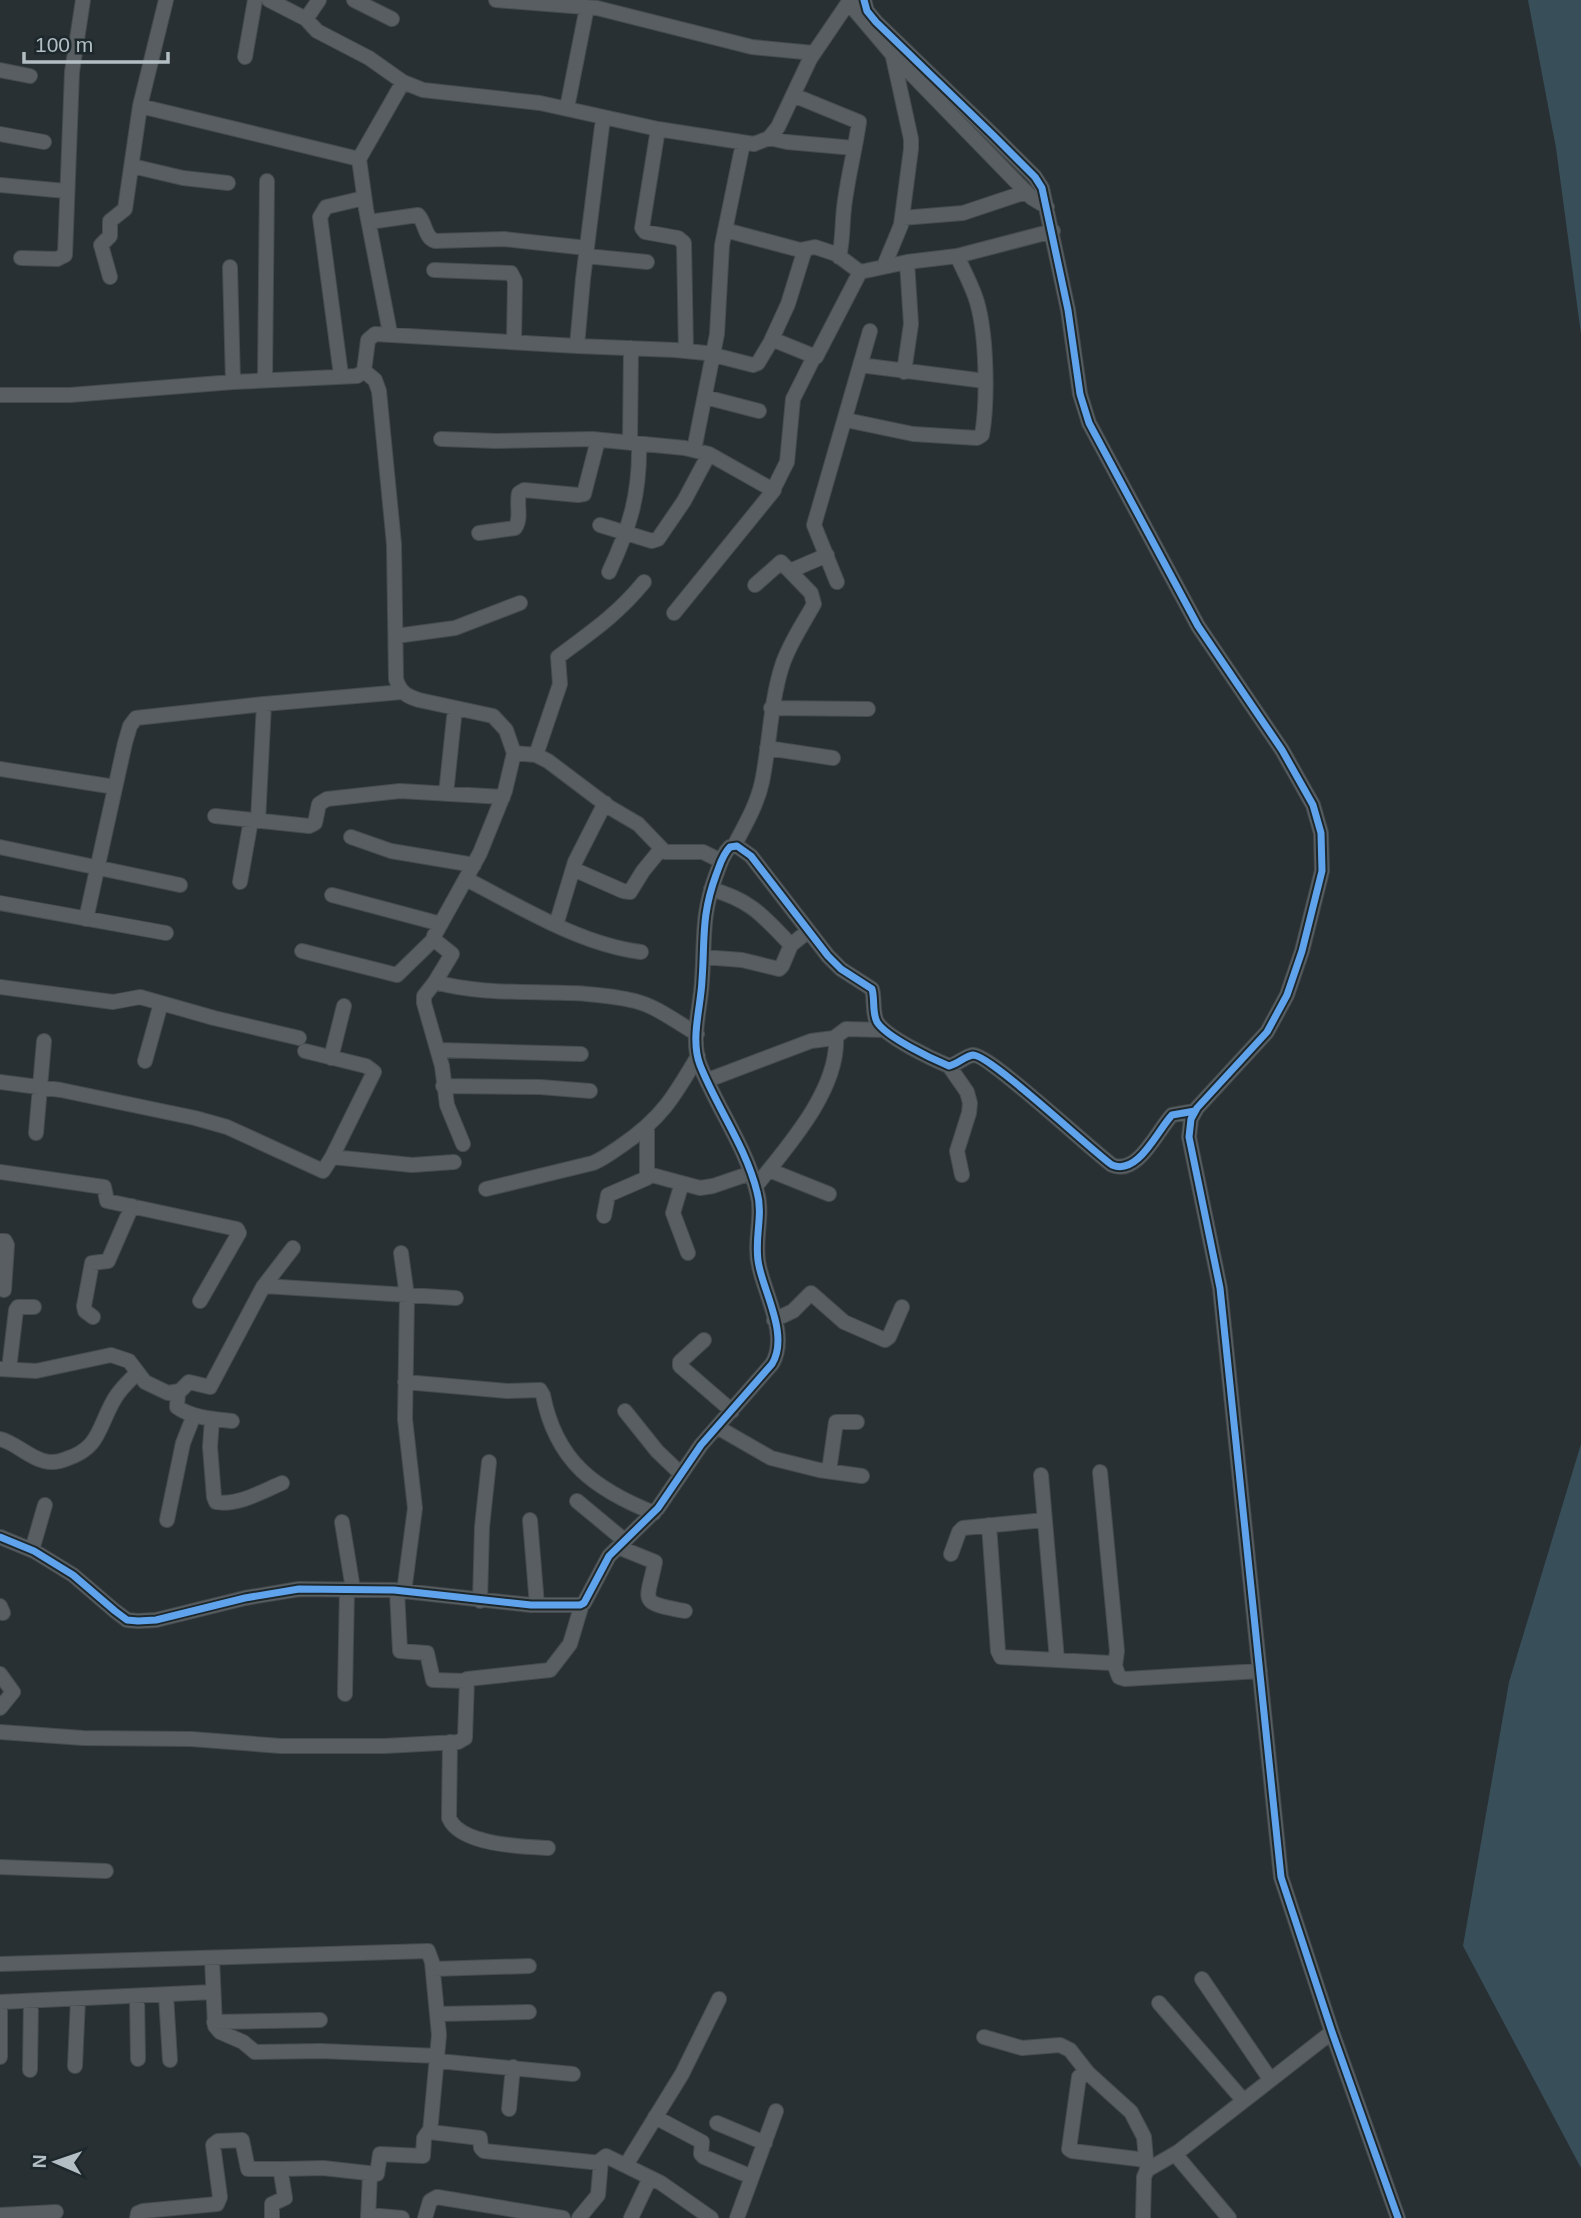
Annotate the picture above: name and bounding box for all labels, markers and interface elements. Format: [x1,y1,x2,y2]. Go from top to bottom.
scale bar [24,21,168,65]
text: 100 m [35,33,93,56]
north arrow [21,2127,91,2197]
text: N [29,2154,50,2169]

